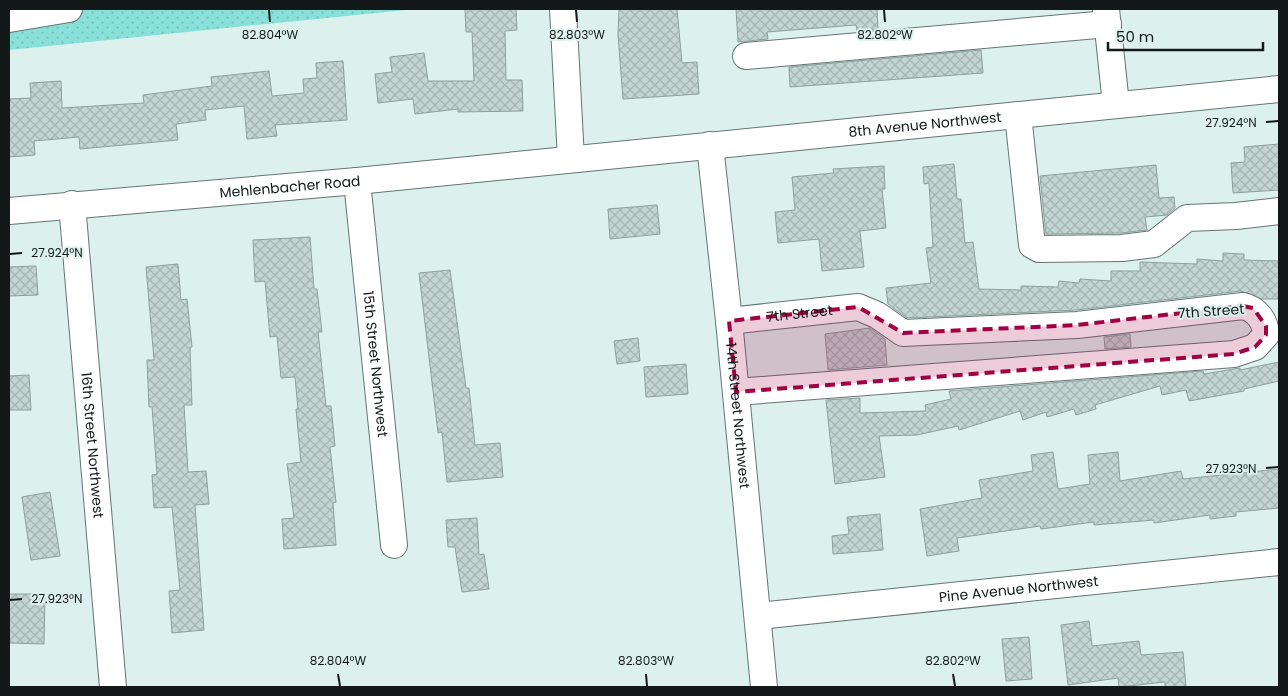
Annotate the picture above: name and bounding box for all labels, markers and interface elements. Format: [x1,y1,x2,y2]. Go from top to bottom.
scale bar [1108,20,1263,52]
text: 82.804°W [242,26,298,43]
text: 82.803°W [549,26,605,43]
text: 82.802°W [857,26,913,43]
text: 50 m [1116,26,1154,47]
street label: 8th Avenue Northwest [847,107,1002,142]
text: 27.924°N [1205,114,1257,131]
street label: Mehlenbacher Road [219,171,361,203]
text: 27.924°N [31,244,83,261]
street label: 15th Street Northwest [358,290,393,438]
street label: 7th Street [1177,299,1245,323]
street label: 7th Street [765,300,834,327]
street label: 14th Street Northwest [721,342,755,489]
street label: 16th Street Northwest [76,371,109,519]
text: 27.923°N [1206,460,1256,477]
street label: Pine Avenue Northwest [938,571,1099,607]
text: 27.923°N [32,590,82,607]
text: 82.804°W [310,652,366,669]
text: 82.803°W [618,652,674,669]
text: 82.802°W [925,652,981,669]

